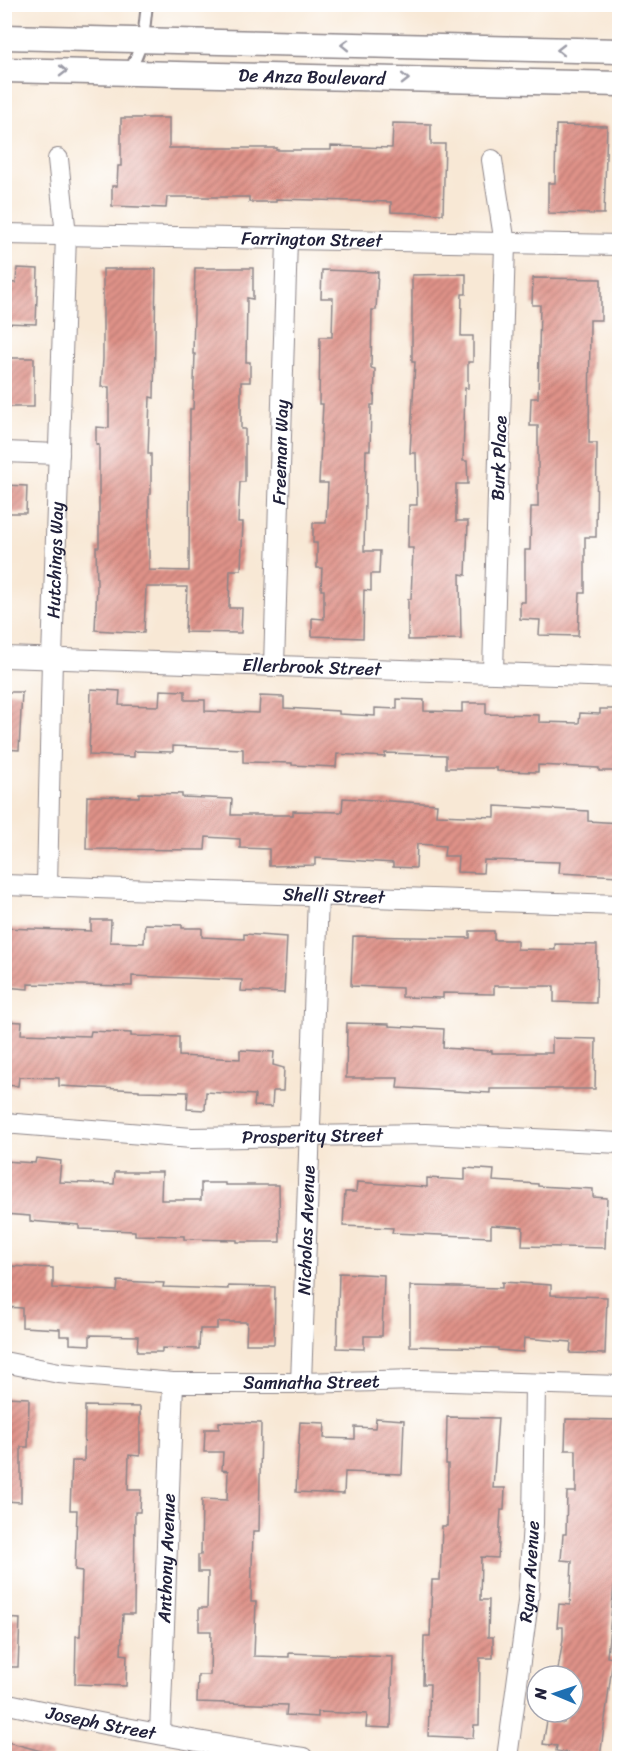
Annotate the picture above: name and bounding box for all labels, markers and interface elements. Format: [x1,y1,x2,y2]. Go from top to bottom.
one-way arrow [341,39,350,51]
one-way arrow [557,44,566,56]
street label: De Anza Boulevard [238,59,387,95]
one-way arrow [58,65,67,77]
one-way arrow [400,73,409,85]
street label: Farrington Street [241,222,384,257]
street label: Freeman Way [263,398,298,505]
street label: Burk Place [482,415,516,501]
street label: Hutchings Way [37,501,73,619]
street label: Ellerbrook Street [242,649,383,685]
street label: Shelli Street [282,878,386,913]
street label: Prosperity Street [242,1119,384,1153]
street label: Nicholas Avenue [288,1164,325,1295]
street label: Samnatha Street [243,1365,380,1399]
street label: Anthony Avenue [148,1493,185,1625]
street label: Ryan Avenue [509,1520,549,1624]
north arrow [525,1664,585,1724]
text: N [526,1687,555,1701]
street label: Joseph Street [42,1696,159,1749]

